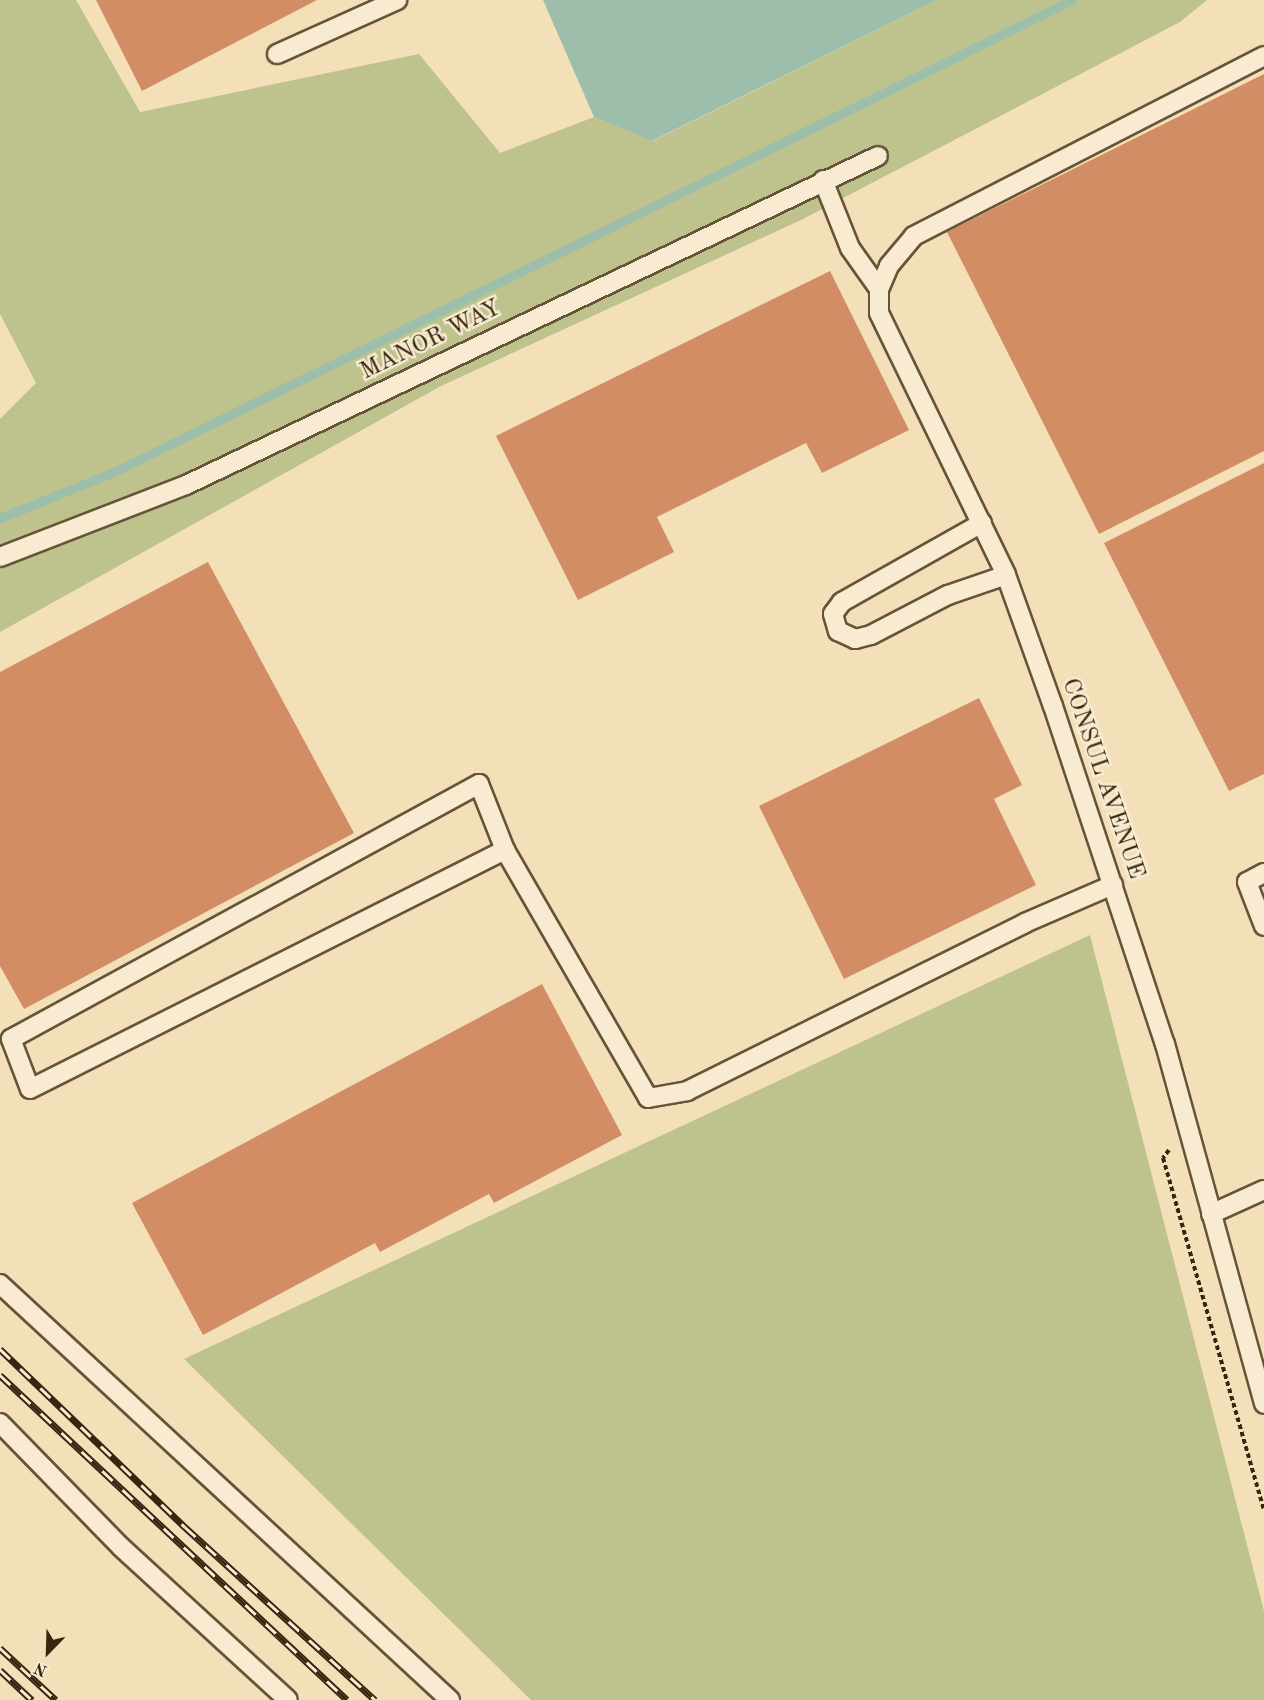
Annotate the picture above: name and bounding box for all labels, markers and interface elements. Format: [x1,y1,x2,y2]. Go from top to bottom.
street label: MANOR WAY [356,295,506,387]
street label: CONSUL AVENUE [1054,675,1150,883]
north arrow [18,1622,78,1682]
text: N [32,1659,50,1678]

